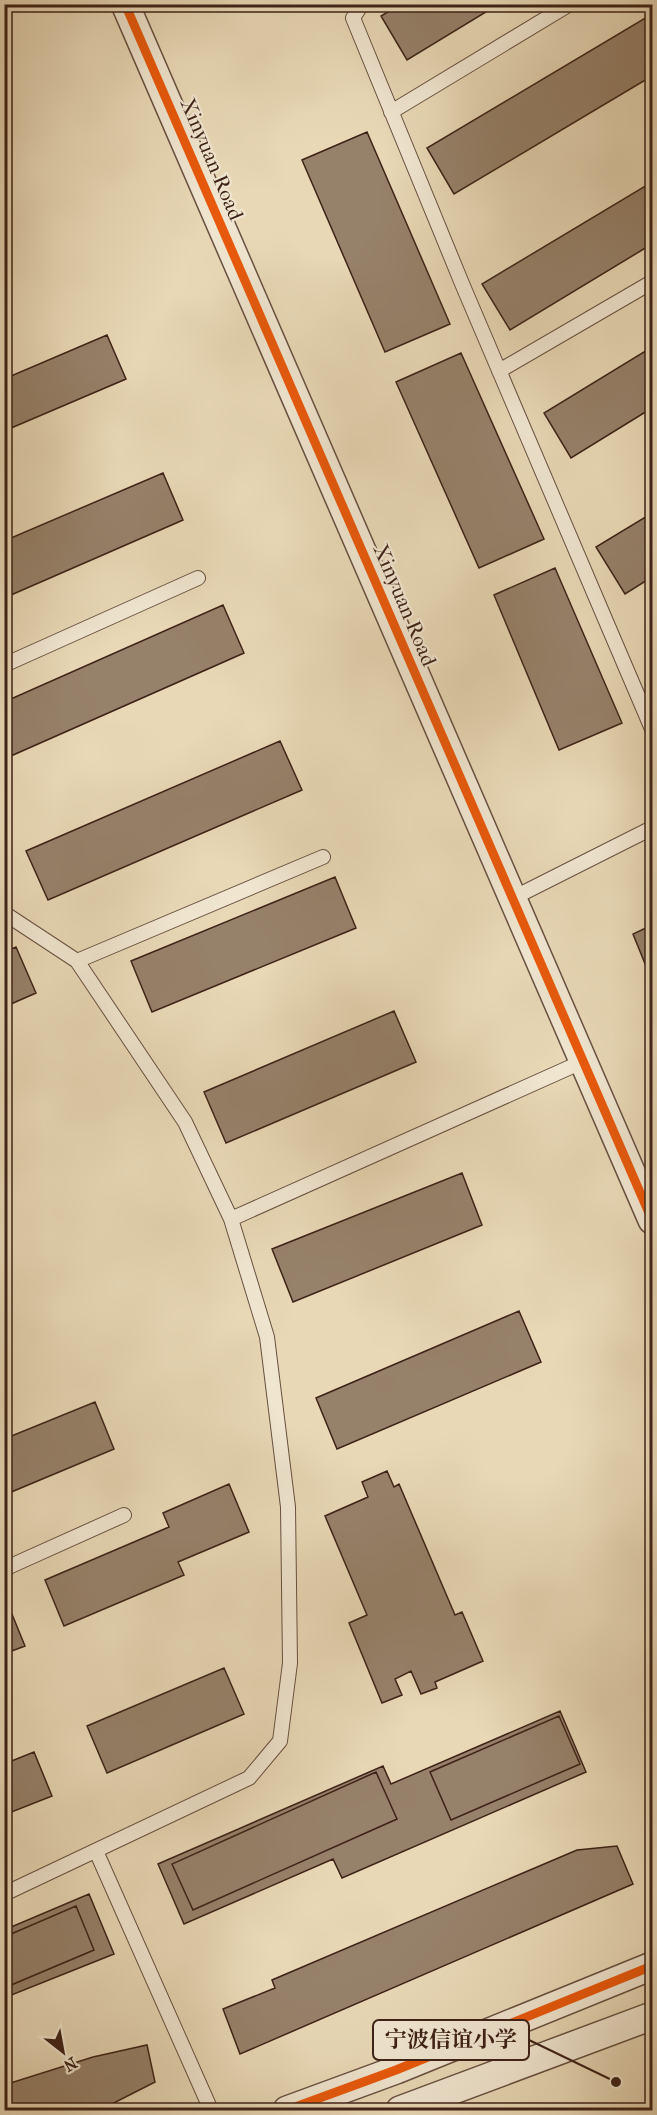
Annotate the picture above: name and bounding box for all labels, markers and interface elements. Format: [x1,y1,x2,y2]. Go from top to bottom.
street label: Xinyuan Road [175,94,249,224]
street label: Xinyuan Road [368,540,442,670]
callout: 宁波信谊小学 [373,2020,529,2060]
north arrow [33,2022,93,2082]
text: 宁波信谊小学 [385,2027,517,2053]
text: N [60,2053,81,2076]

